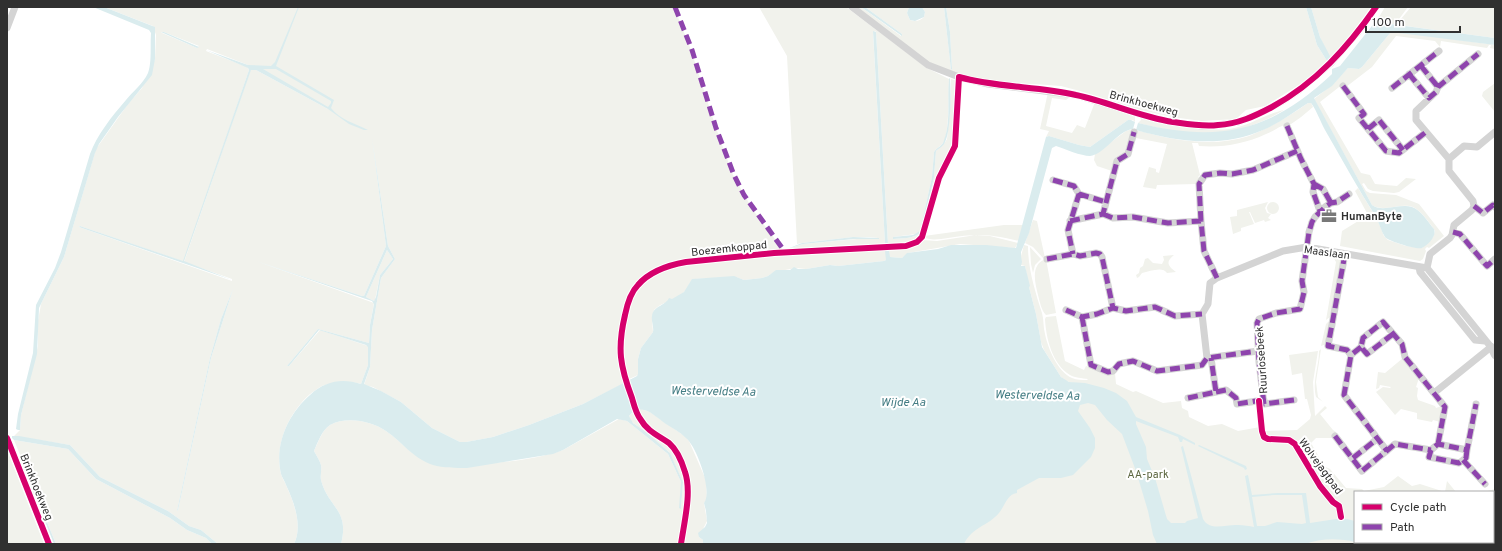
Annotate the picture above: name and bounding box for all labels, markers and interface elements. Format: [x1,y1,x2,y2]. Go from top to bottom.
scale bar [1366,8,1460,34]
text: 100 m [1372,15,1405,31]
street label: Brinkhoekweg [1108,88,1180,120]
office icon: HumanByte [1320,207,1338,225]
place label: HumanByte [1341,210,1402,224]
street label: Boezemkoppad [690,238,768,260]
street label: Maaslaan [1303,243,1351,263]
street label: Ruurlosebeek [1253,325,1271,394]
water label: Westerveldse Aa [670,383,756,401]
water label: Westerveldse Aa [994,387,1080,405]
water label: Wijde Aa [881,395,926,411]
street label: Wolvejagtpad [1295,435,1345,498]
street label: Brinkhoekweg [16,452,56,523]
park label: AA-park [1127,468,1169,482]
legend [1354,491,1494,543]
text: Cycle path [1390,500,1447,516]
text: Path [1390,520,1415,536]

